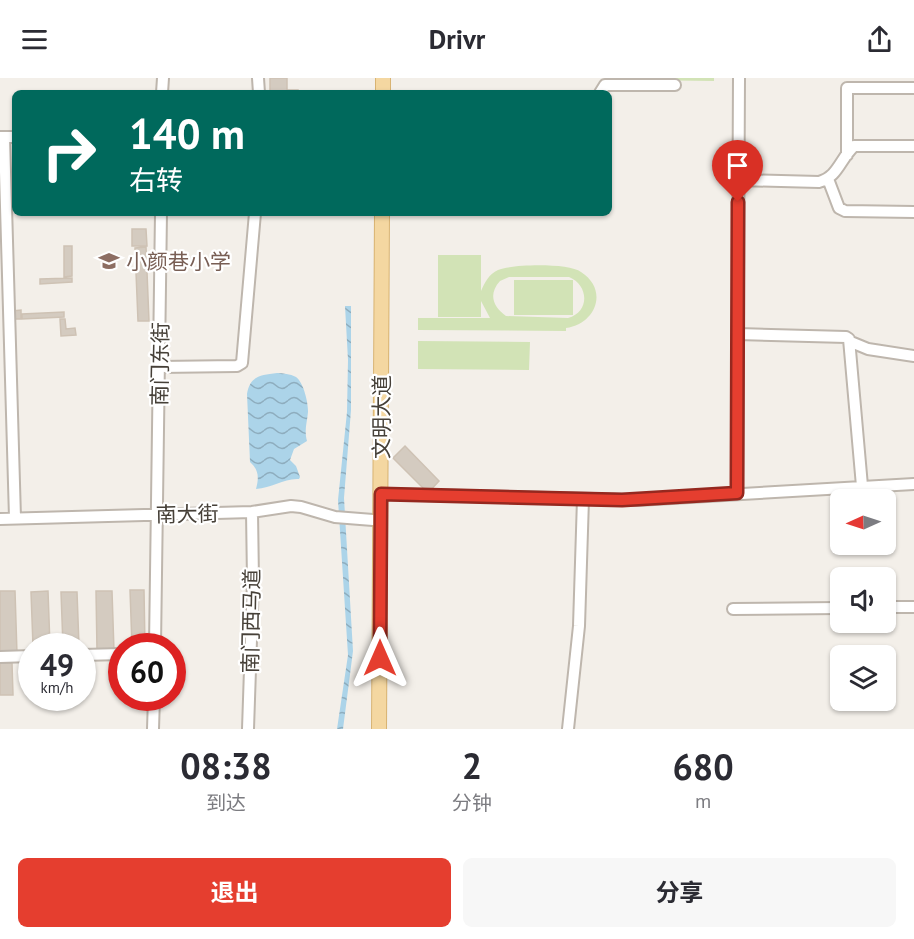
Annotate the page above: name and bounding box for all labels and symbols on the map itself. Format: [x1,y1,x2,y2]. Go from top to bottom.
pin [712,140,763,202]
place label: 小颜巷小学 [126,248,231,275]
school or university icon: 小颜巷小学 [97,249,121,273]
street label: 南门东街 [146,322,174,406]
street label: 文明大道 [368,375,395,459]
north arrow [830,489,896,555]
street label: 南大街 [155,500,219,528]
street label: 南门西马道 [237,568,265,674]
position arrow [348,626,412,690]
speed limit sign: 60 [108,633,186,711]

